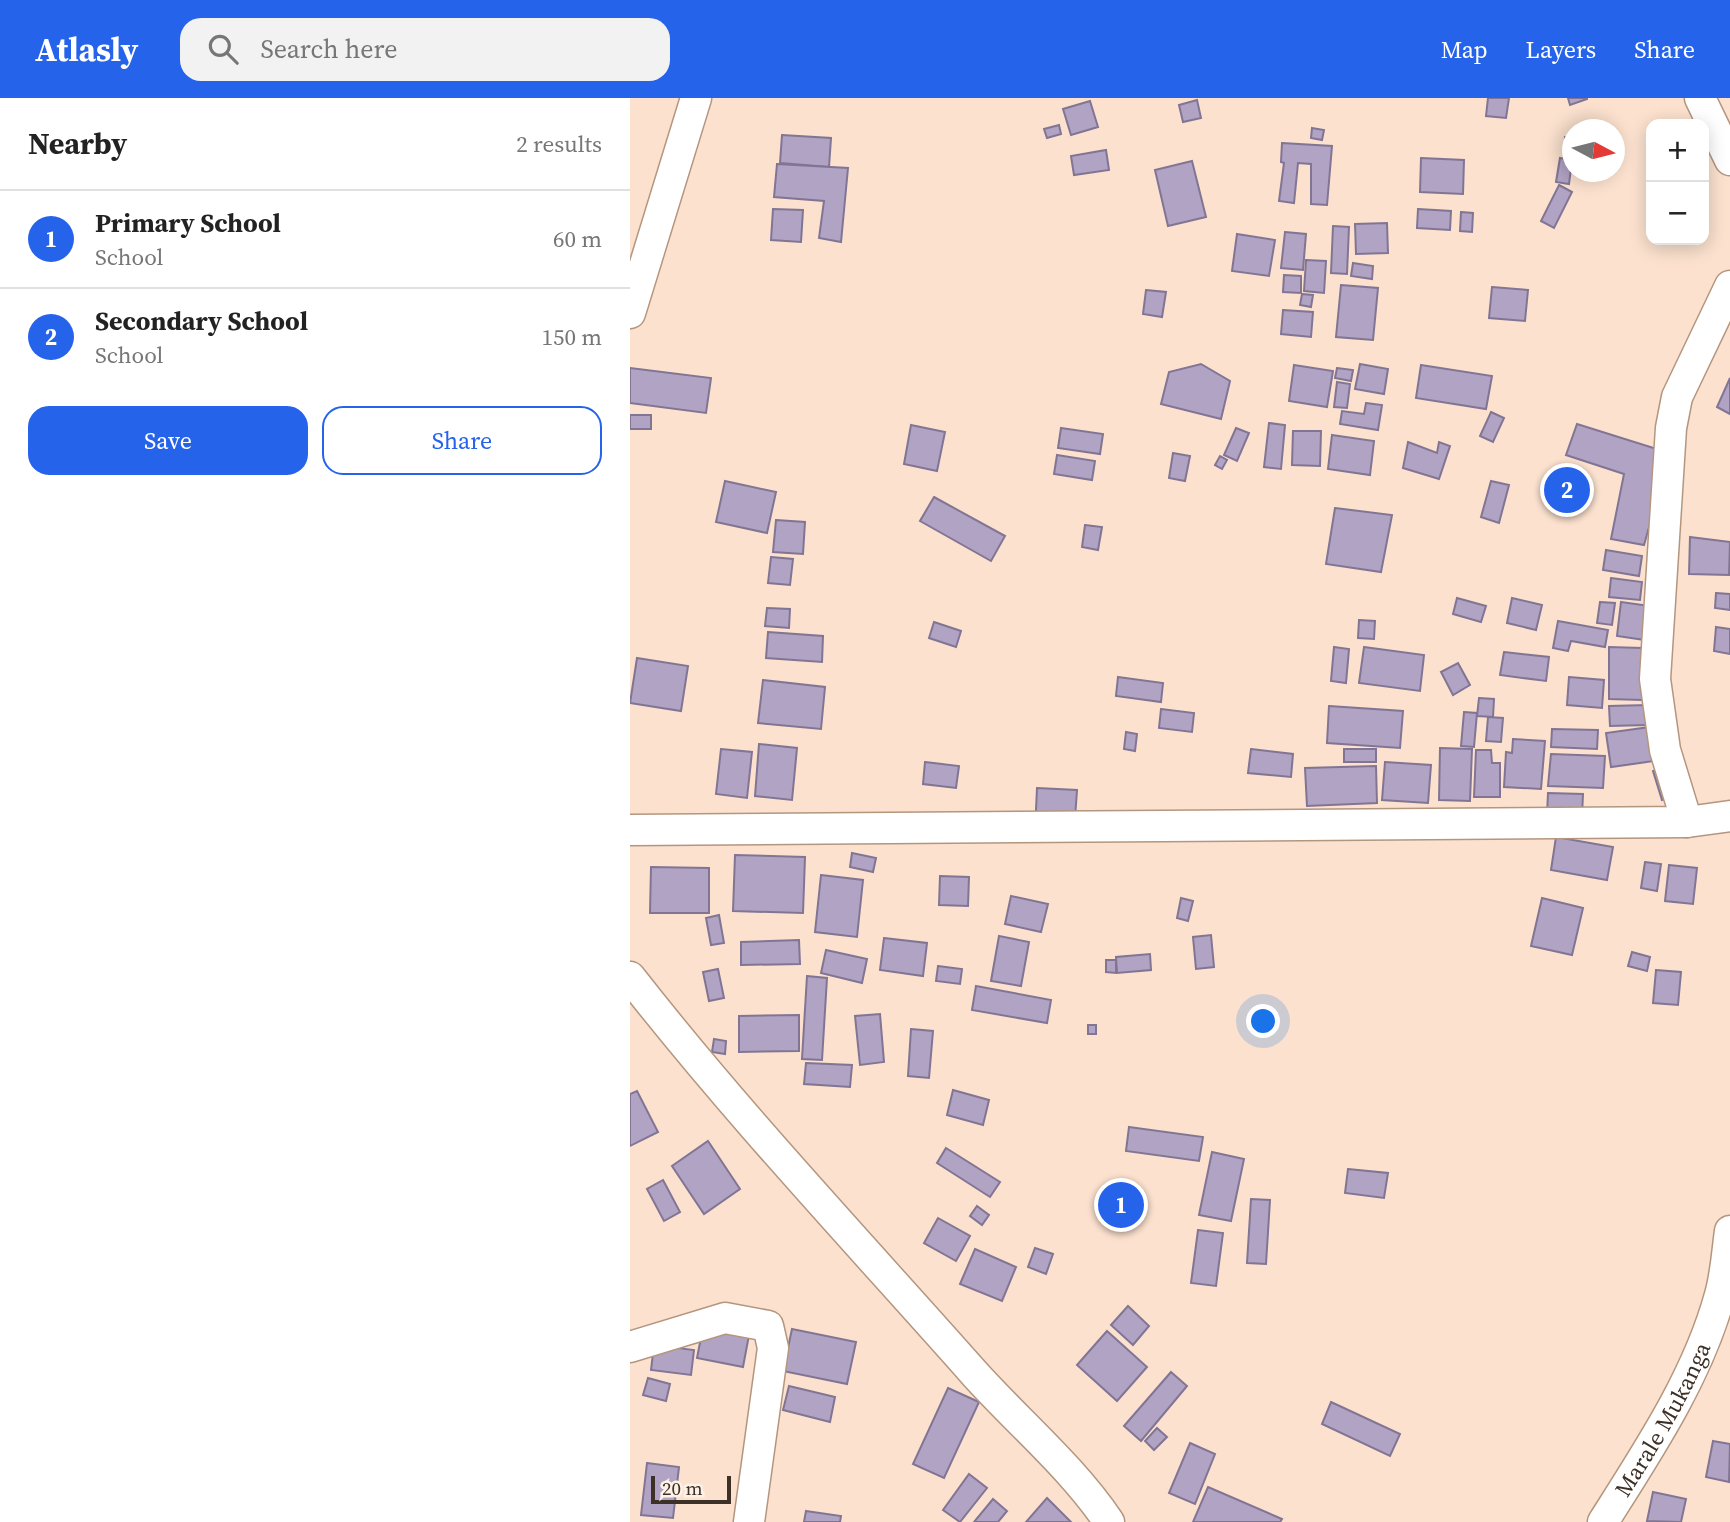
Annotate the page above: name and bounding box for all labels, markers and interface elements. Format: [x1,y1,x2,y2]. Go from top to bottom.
search box [180,18,670,81]
text: Atlasly [35,27,138,72]
icon: search [204,30,242,68]
text: Search here [260,31,398,67]
text: Map [1441,33,1488,66]
text: Layers [1526,33,1596,66]
text: Share [1634,33,1695,66]
north arrow [1562,119,1625,182]
map controls [1646,119,1709,245]
button: + [1646,119,1709,182]
text: Nearby [28,123,127,164]
text: 2 results [516,128,602,160]
button: − [1646,182,1709,245]
text: Primary School [95,205,281,241]
text: 1 [45,223,57,255]
text: 60 m [553,223,602,255]
text: School [95,241,163,273]
text: Secondary School [95,303,308,339]
text: 2 [45,321,57,353]
text: 150 m [541,321,602,353]
text: School [95,339,163,371]
button: Save [28,406,308,475]
button: Share [322,406,602,475]
pin: 2 [1544,464,1590,516]
your location [1246,1004,1280,1038]
pin: 1 [1098,1179,1144,1231]
street label: Marale Mukanga [1607,1337,1718,1503]
scale bar [651,1473,732,1505]
text: 20 m [662,1475,703,1501]

